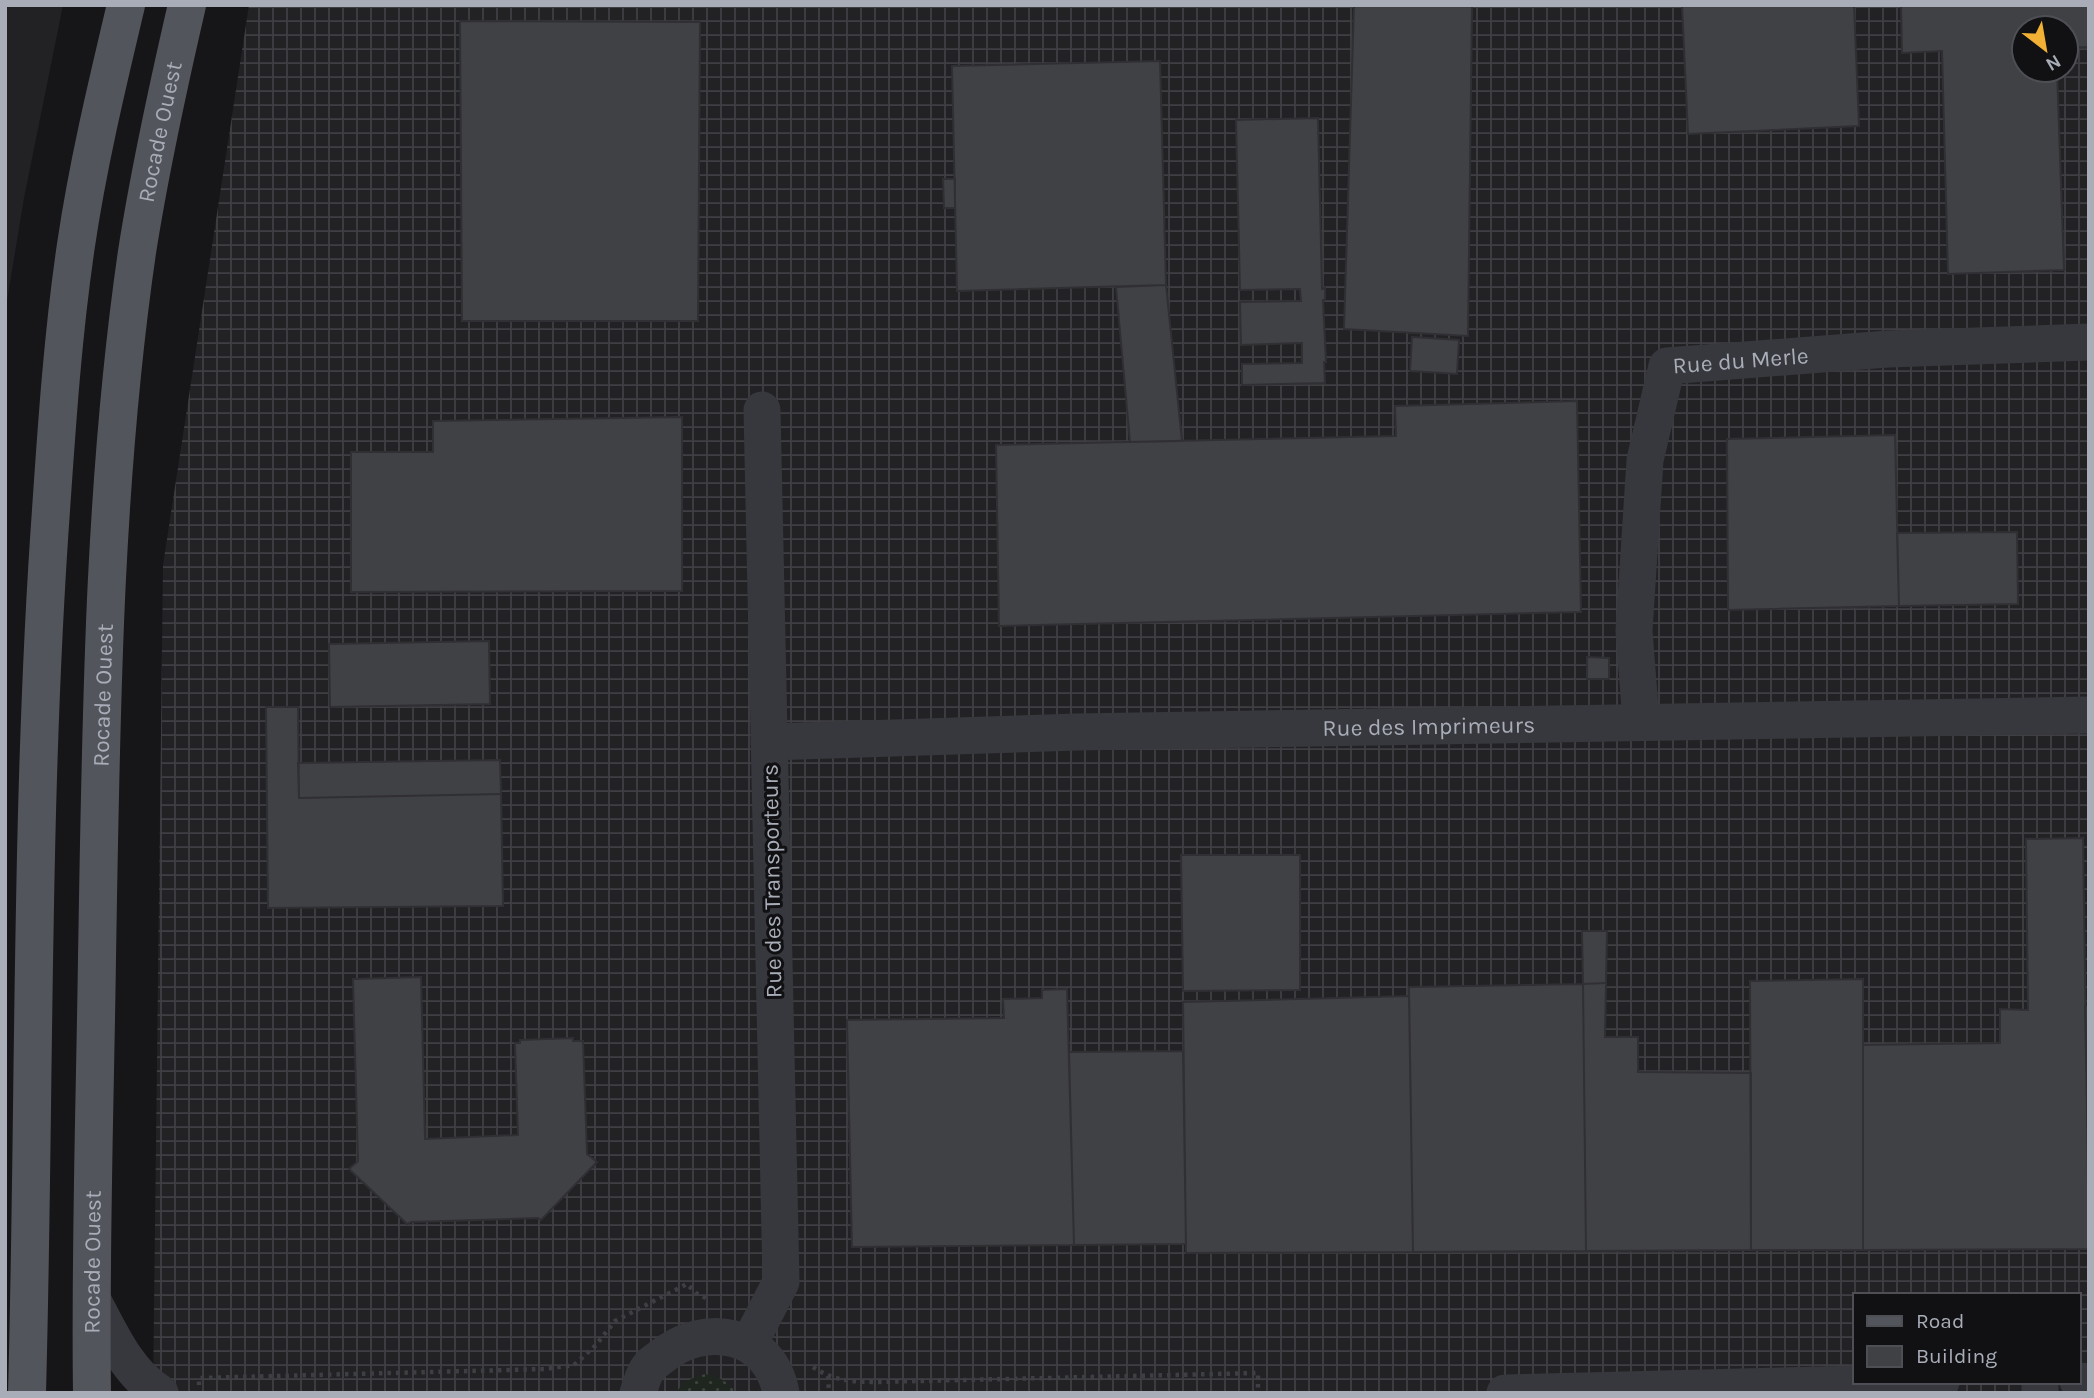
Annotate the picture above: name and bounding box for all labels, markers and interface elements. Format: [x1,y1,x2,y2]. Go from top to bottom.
north arrow [2010,14,2080,84]
text: N [2042,50,2065,76]
street label: Rocade Ouest [132,58,187,205]
street label: Rue du Merle [1672,342,1810,379]
street label: Rocade Ouest [87,623,118,767]
street label: Rue des Imprimeurs [1322,711,1535,741]
street label: Rue des Transporteurs [756,764,788,998]
street label: Rocade Ouest [78,1190,106,1334]
legend [1853,1293,2080,1384]
text: Road [1916,1309,1964,1333]
text: Building [1916,1344,1997,1368]

